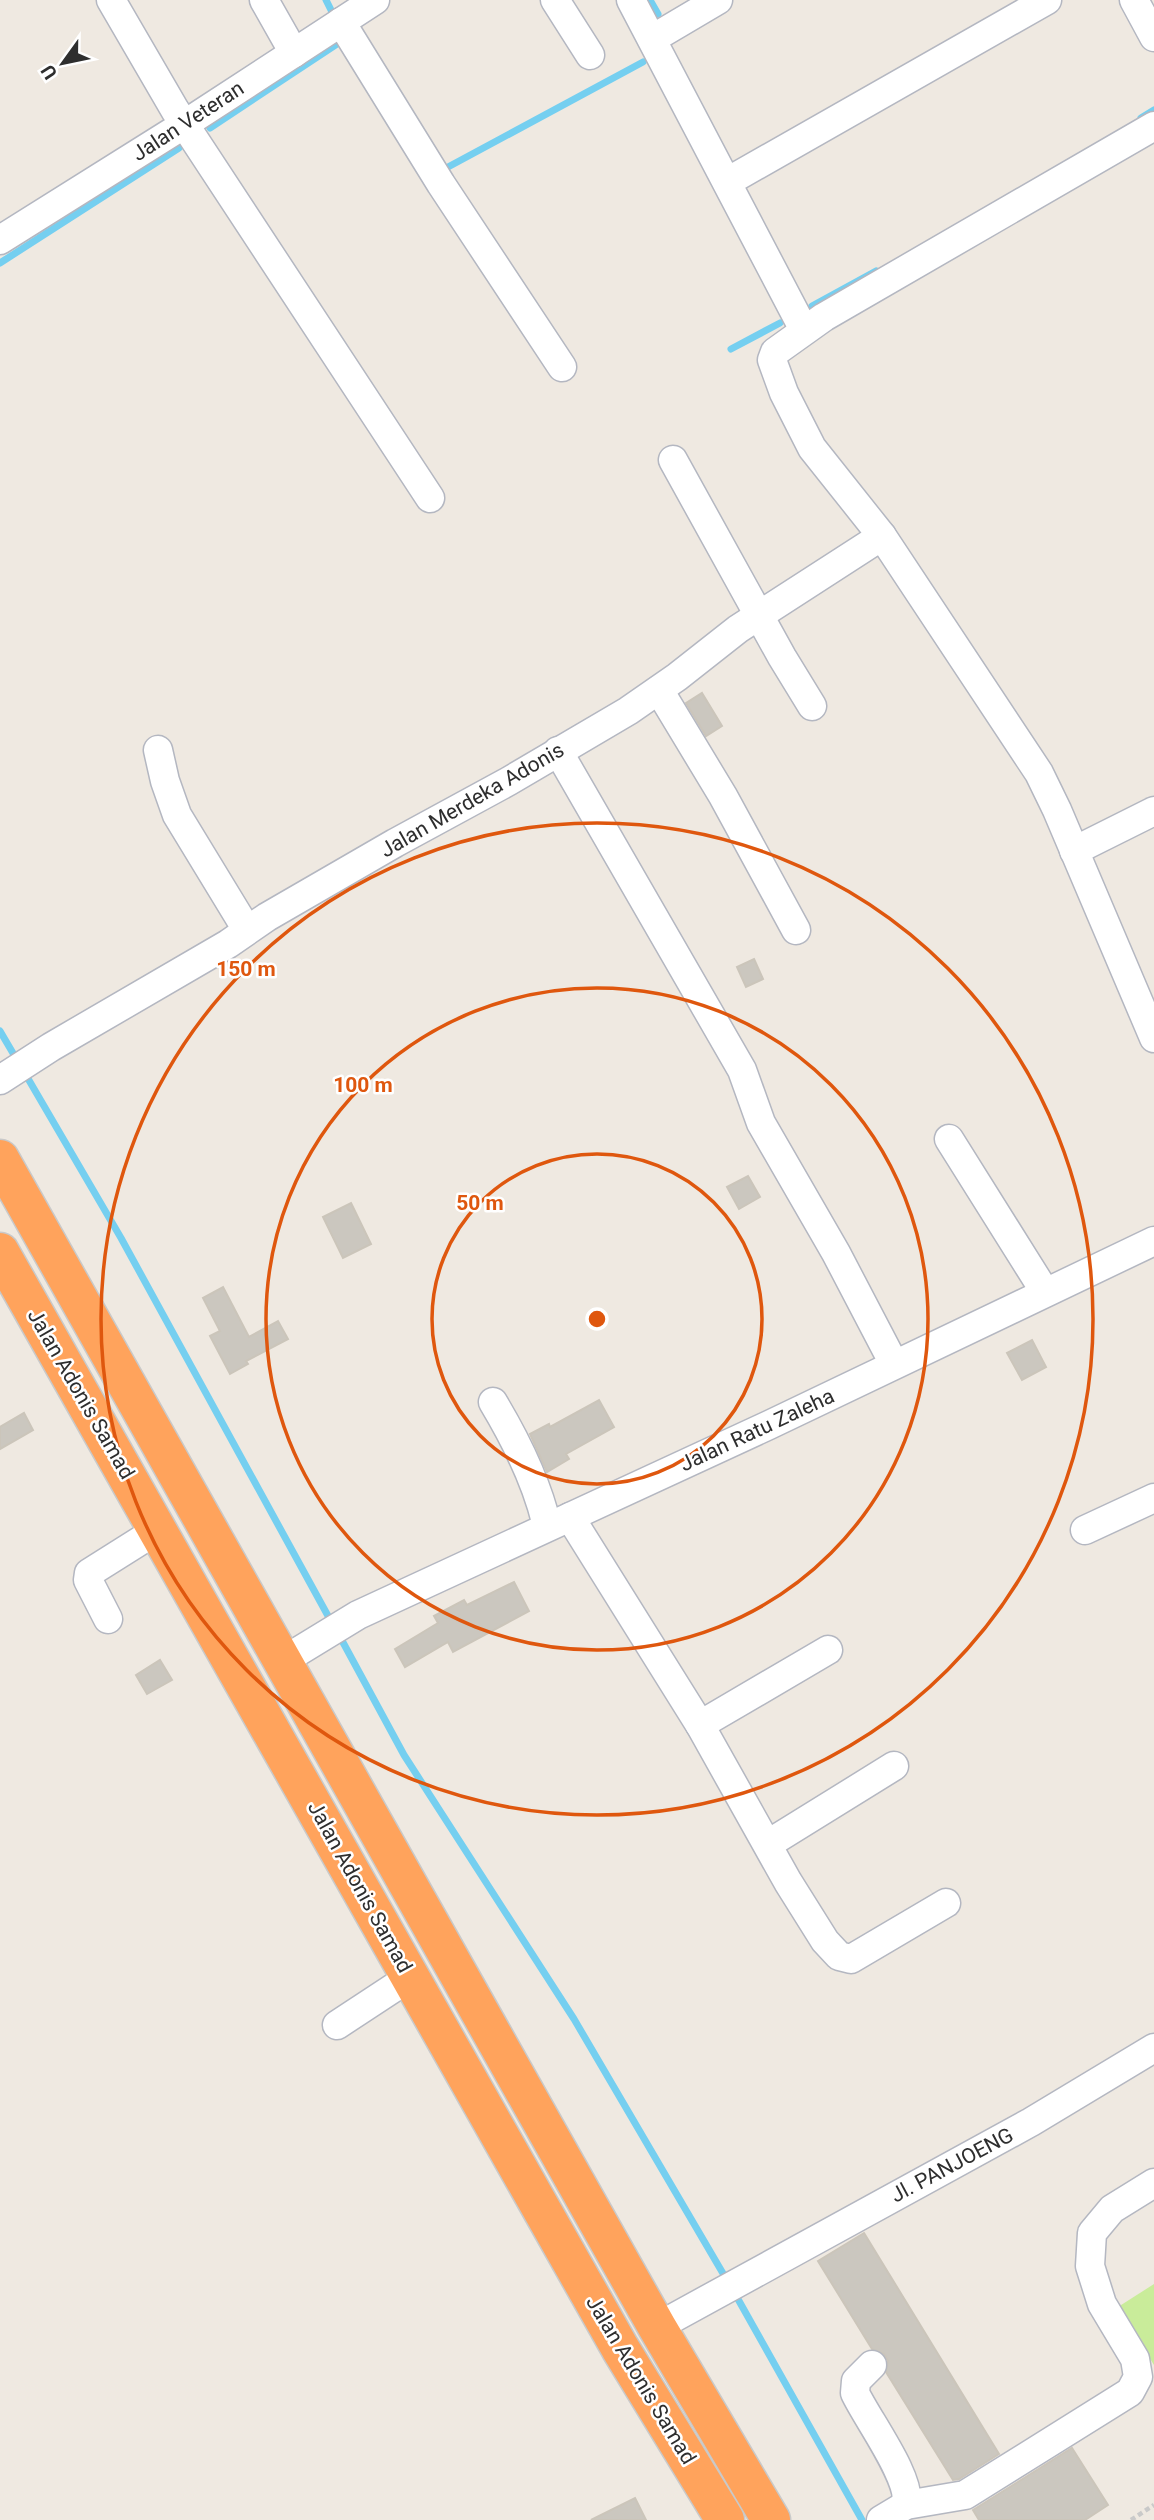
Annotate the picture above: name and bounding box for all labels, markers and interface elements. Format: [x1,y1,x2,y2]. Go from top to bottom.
north arrow [28,28,98,98]
text: U [36,60,62,84]
street label: Jalan Veteran [128,76,248,166]
street label: Jalan Merdeka Adonis [376,738,568,862]
text: 150 m [216,957,276,981]
text: 100 m [333,1073,393,1097]
text: 50 m [456,1191,504,1215]
street label: Jalan Adonis Samad [23,1305,139,1483]
centre of rings [585,1307,609,1331]
street label: Jalan Ratu Zaleha [676,1384,838,1476]
street label: Jalan Adonis Samad [303,1797,417,1977]
street label: Jl. PANJOENG [887,2123,1017,2207]
street label: Jalan Adonis Samad [581,2291,701,2469]

